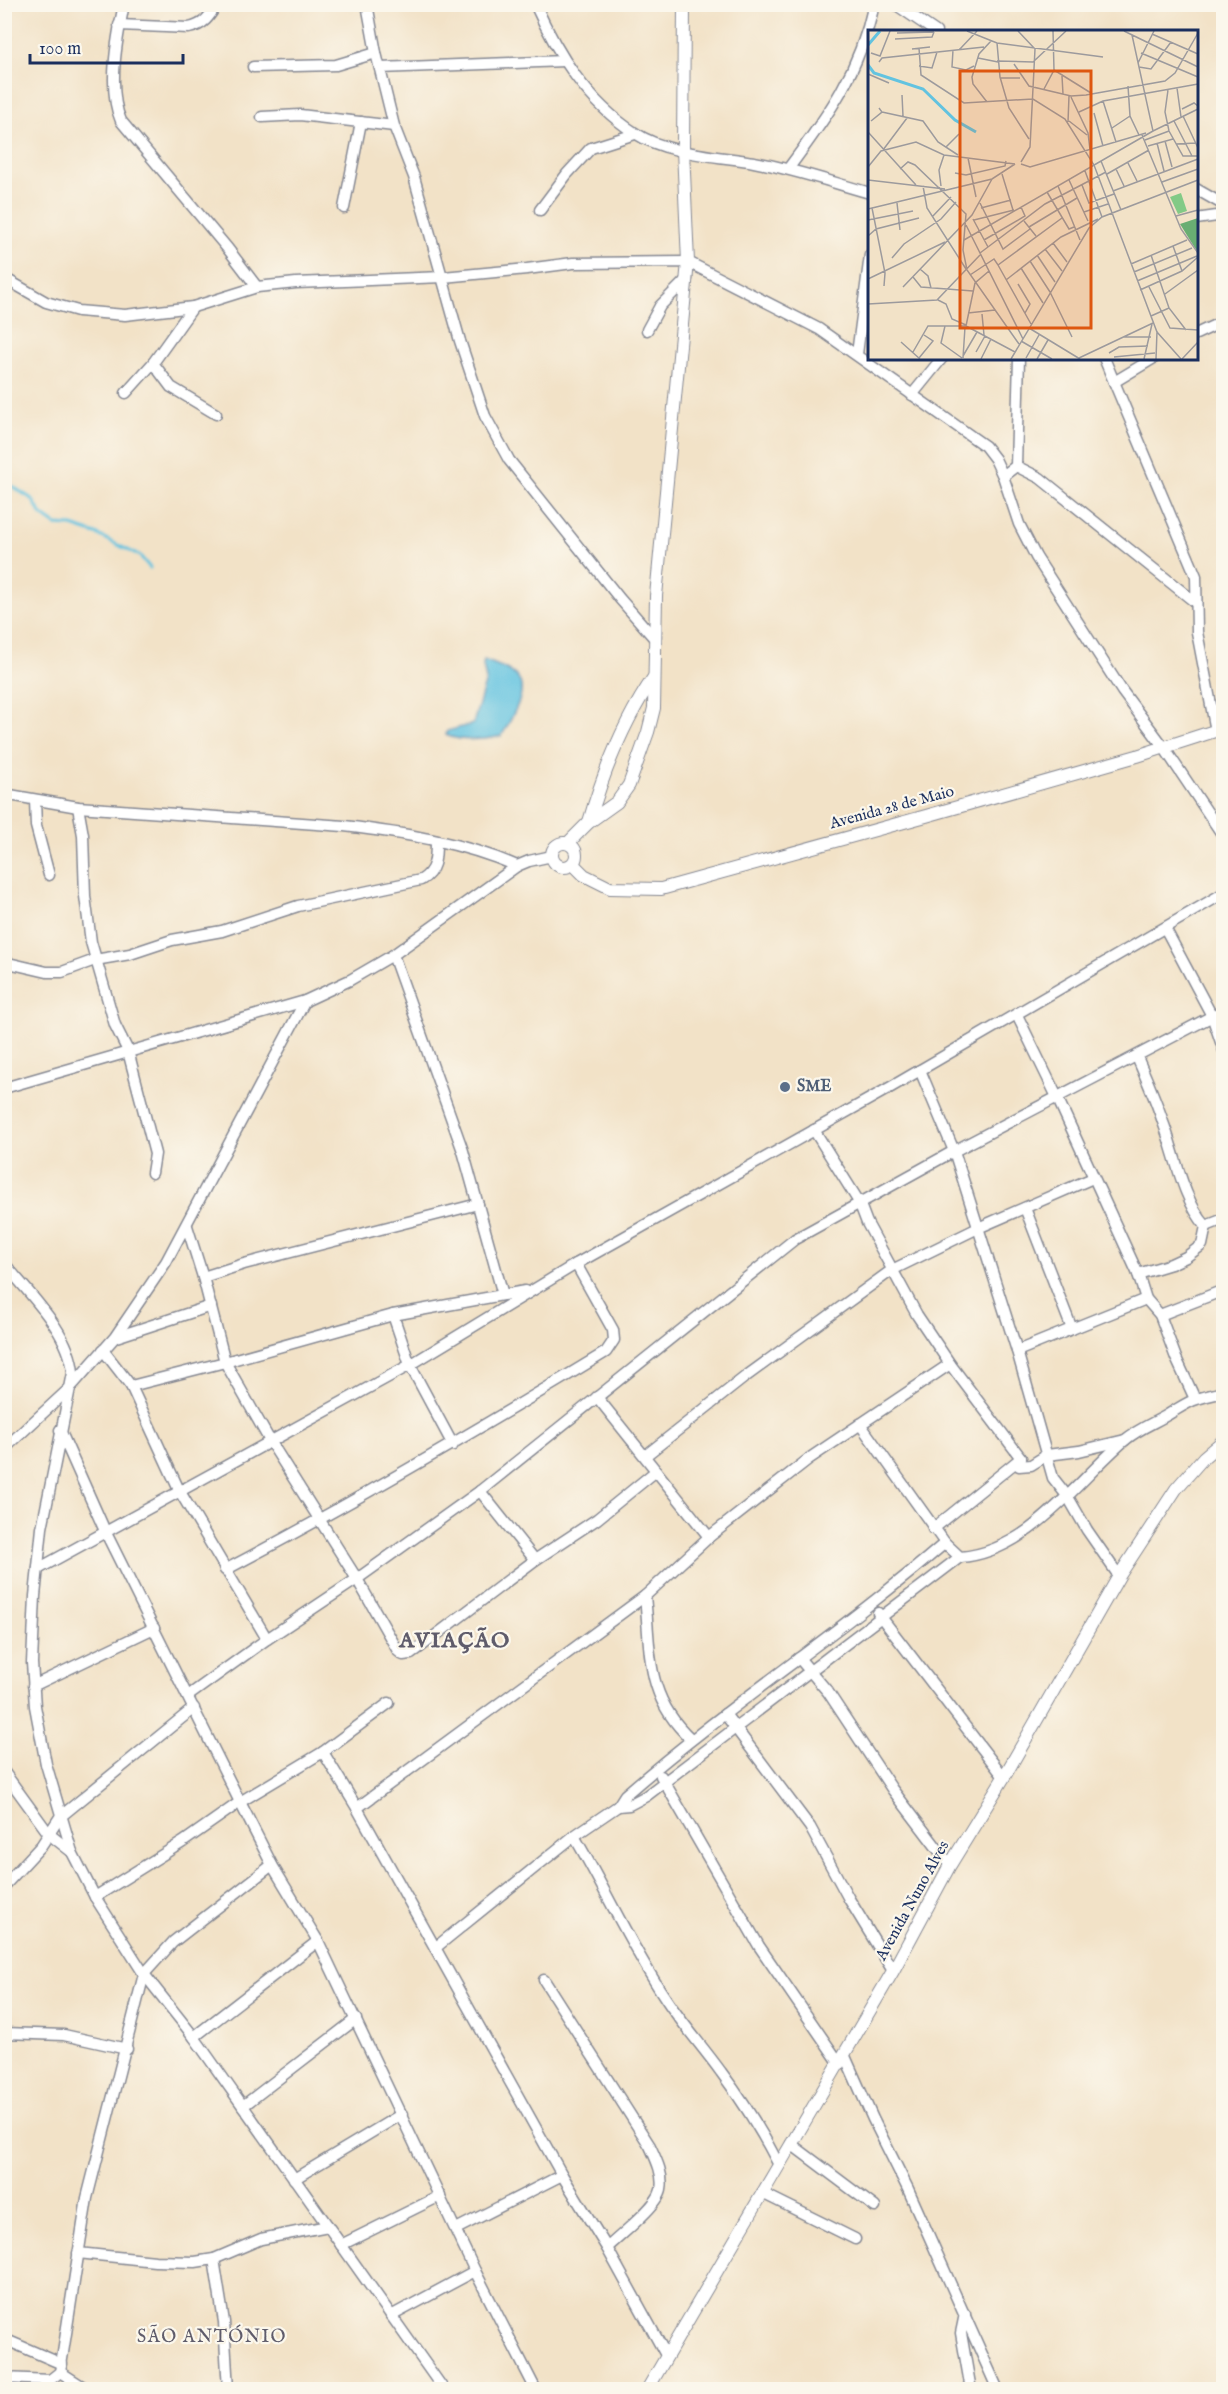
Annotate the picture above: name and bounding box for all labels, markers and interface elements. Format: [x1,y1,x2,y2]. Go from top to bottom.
scale bar [30,27,183,65]
inset map [868,30,1198,360]
text: 100 m [39,38,81,61]
street label: Avenida 28 de Maio [827,782,957,834]
place label: SME [797,1077,831,1097]
marker: SME [778,1080,792,1094]
district label: AVIAÇÃO [398,1627,511,1655]
street label: Avenida Nuno Alves [871,1837,954,1965]
district label: SÃO ANTÓNIO [137,2324,287,2349]

